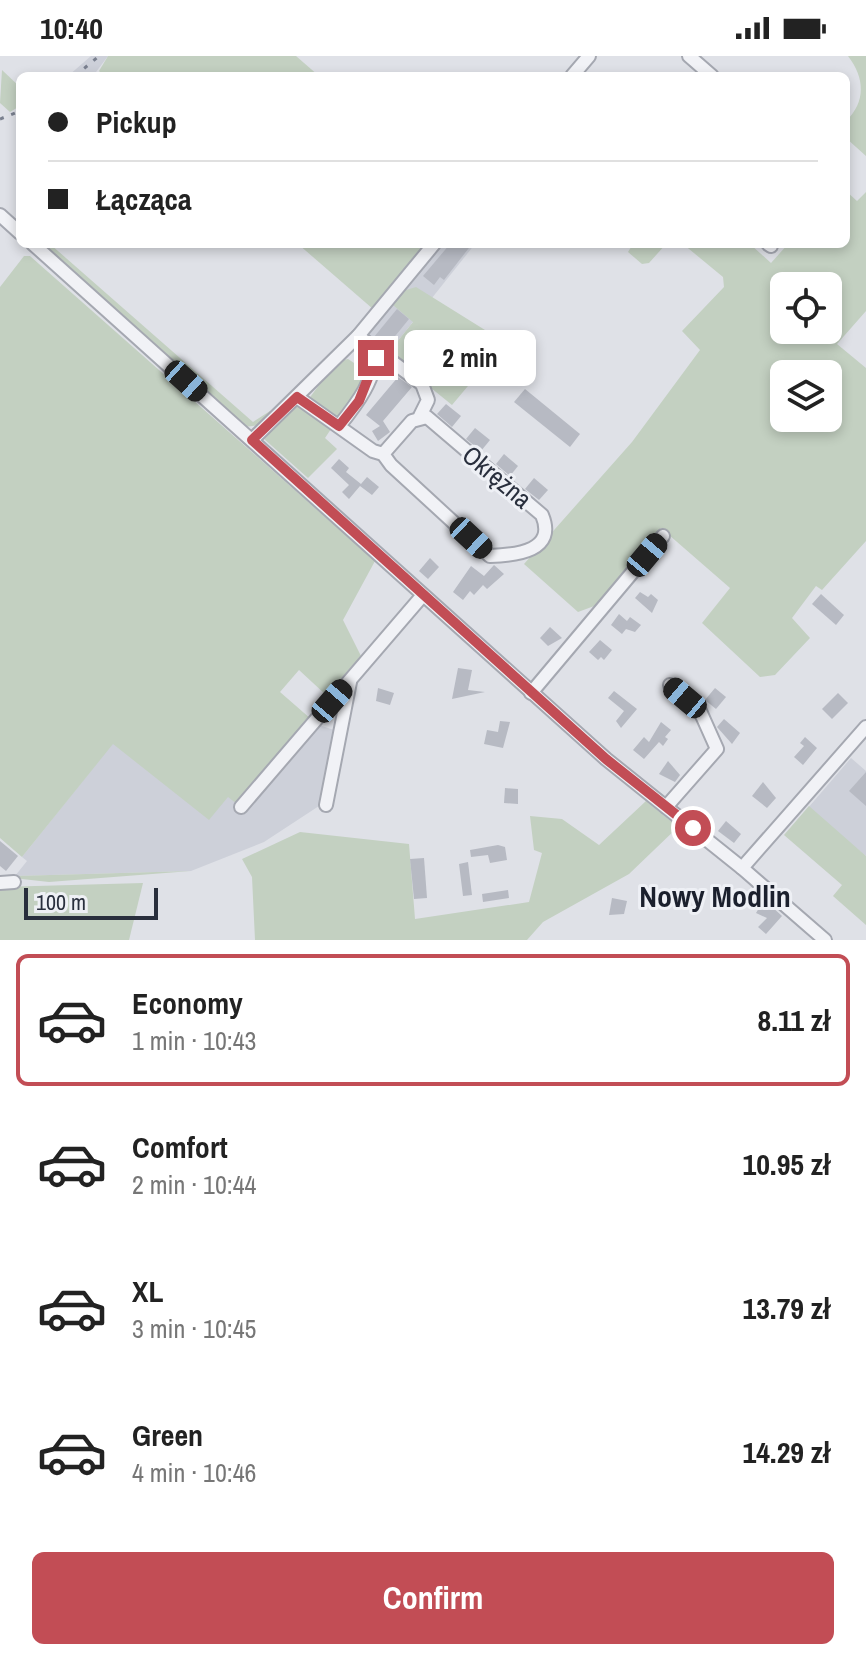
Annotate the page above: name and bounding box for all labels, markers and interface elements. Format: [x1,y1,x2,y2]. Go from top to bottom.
text: 10:40 [40,8,103,48]
text: Pickup [96,102,177,142]
text: Łącząca [96,179,192,219]
map controls [770,272,842,432]
button: locate [770,272,842,344]
callout: 2 min [404,330,536,386]
route end [358,340,394,376]
text: 2 min [442,340,498,375]
car [160,356,212,406]
button: layers [770,360,842,432]
street label: Okrężna [455,437,540,516]
car [445,513,497,563]
car [622,529,672,581]
car [659,673,711,723]
car [307,675,357,727]
route start [675,810,711,846]
district label: Nowy Modlin [639,876,791,916]
scale bar [24,884,158,920]
text: 100 m [36,887,86,917]
text: Economy [132,983,243,1023]
icon: car [36,984,108,1056]
text: 8.11 zł [757,1000,830,1040]
text: 1 min · 10:43 [132,1023,256,1058]
text: Comfort [132,1127,228,1167]
icon: car [36,1128,108,1200]
text: 10.95 zł [742,1144,830,1184]
text: 2 min · 10:44 [132,1167,256,1202]
text: XL [132,1271,163,1311]
icon: car [36,1272,108,1344]
text: 13.79 zł [742,1288,830,1328]
text: 3 min · 10:45 [132,1311,256,1346]
text: Green [132,1415,203,1455]
icon: car [36,1416,108,1488]
text: 14.29 zł [742,1432,830,1472]
text: 4 min · 10:46 [132,1455,256,1490]
button: Confirm [32,1552,834,1644]

